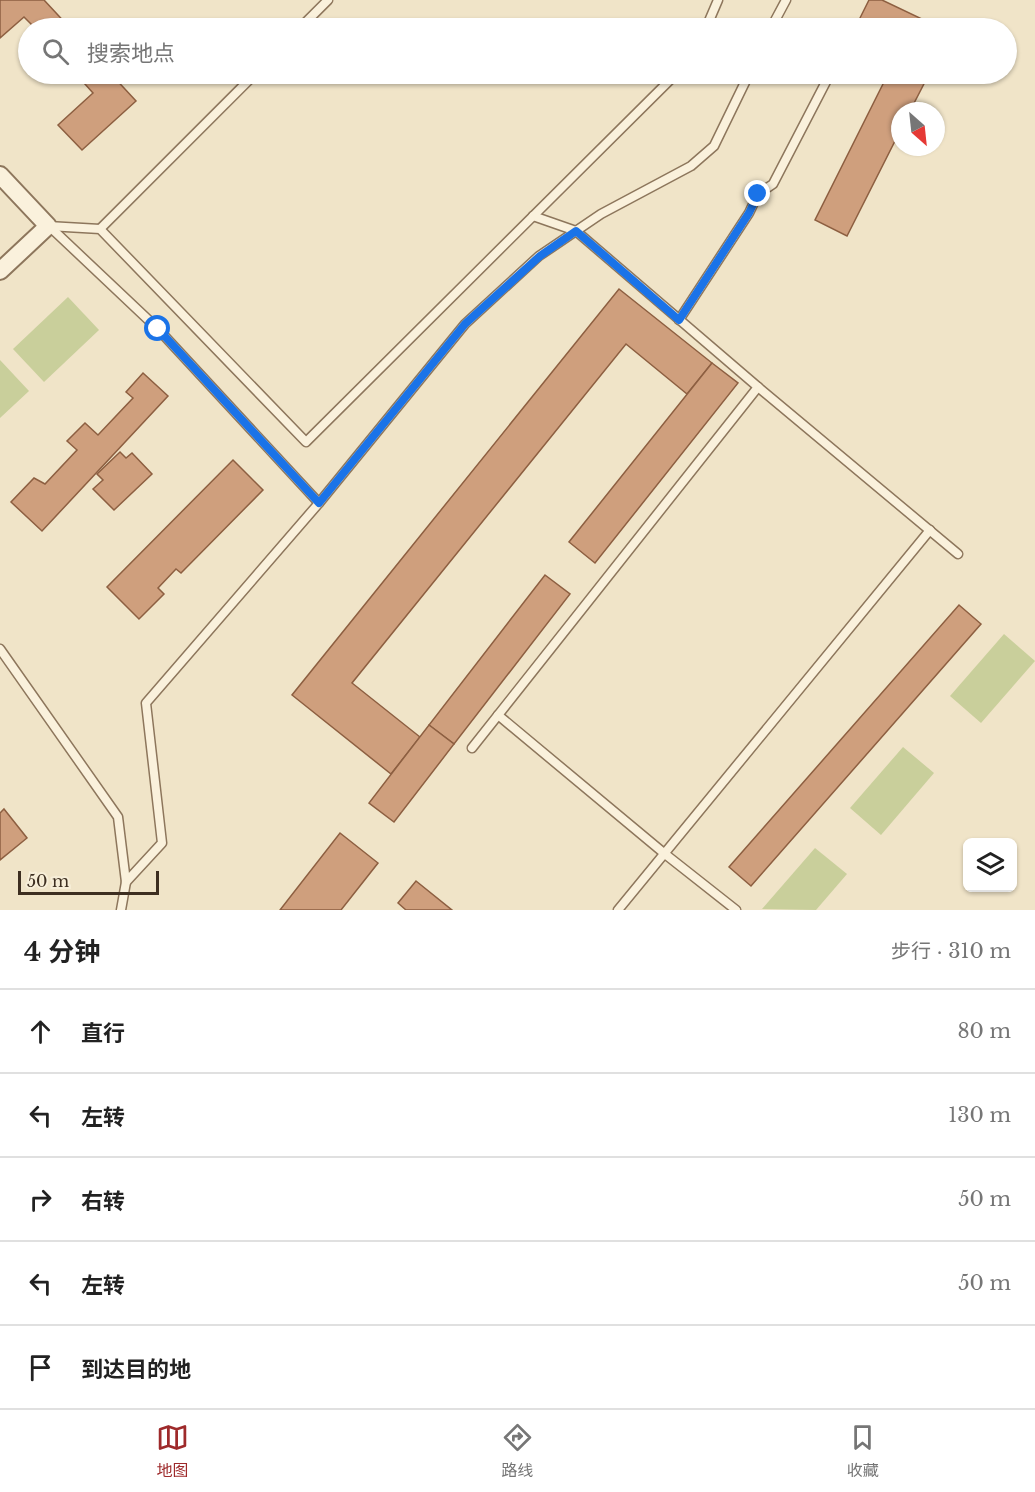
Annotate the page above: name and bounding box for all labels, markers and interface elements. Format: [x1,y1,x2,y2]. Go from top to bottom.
search box [18,18,1017,84]
icon: search [39,35,72,68]
text: 搜索地点 [87,40,175,67]
north arrow [891,102,945,156]
route end [744,180,770,206]
route start [144,315,170,341]
map controls [963,838,1017,892]
button: layers [963,838,1017,892]
scale bar [18,868,159,896]
text: 50 m [27,871,69,891]
text: 4 分钟 [24,936,100,968]
text: 步行 · 310 m [891,939,1011,963]
icon: ahead [24,1015,57,1048]
text: 80 m [957,1019,1011,1043]
text: 直行 [81,1020,125,1047]
icon: left [24,1099,57,1132]
text: 130 m [948,1103,1011,1127]
text: 左转 [81,1104,125,1131]
icon: right [24,1183,57,1216]
text: 50 m [958,1187,1011,1211]
text: 右转 [81,1188,125,1215]
icon: left [24,1267,57,1300]
text: 50 m [958,1271,1011,1295]
text: 左转 [81,1272,125,1299]
icon: arrive [24,1351,57,1384]
text: 到达目的地 [81,1356,191,1383]
tab: 地图 [156,1421,189,1481]
tab: 路线 [501,1421,534,1481]
tab: 收藏 [846,1421,879,1481]

